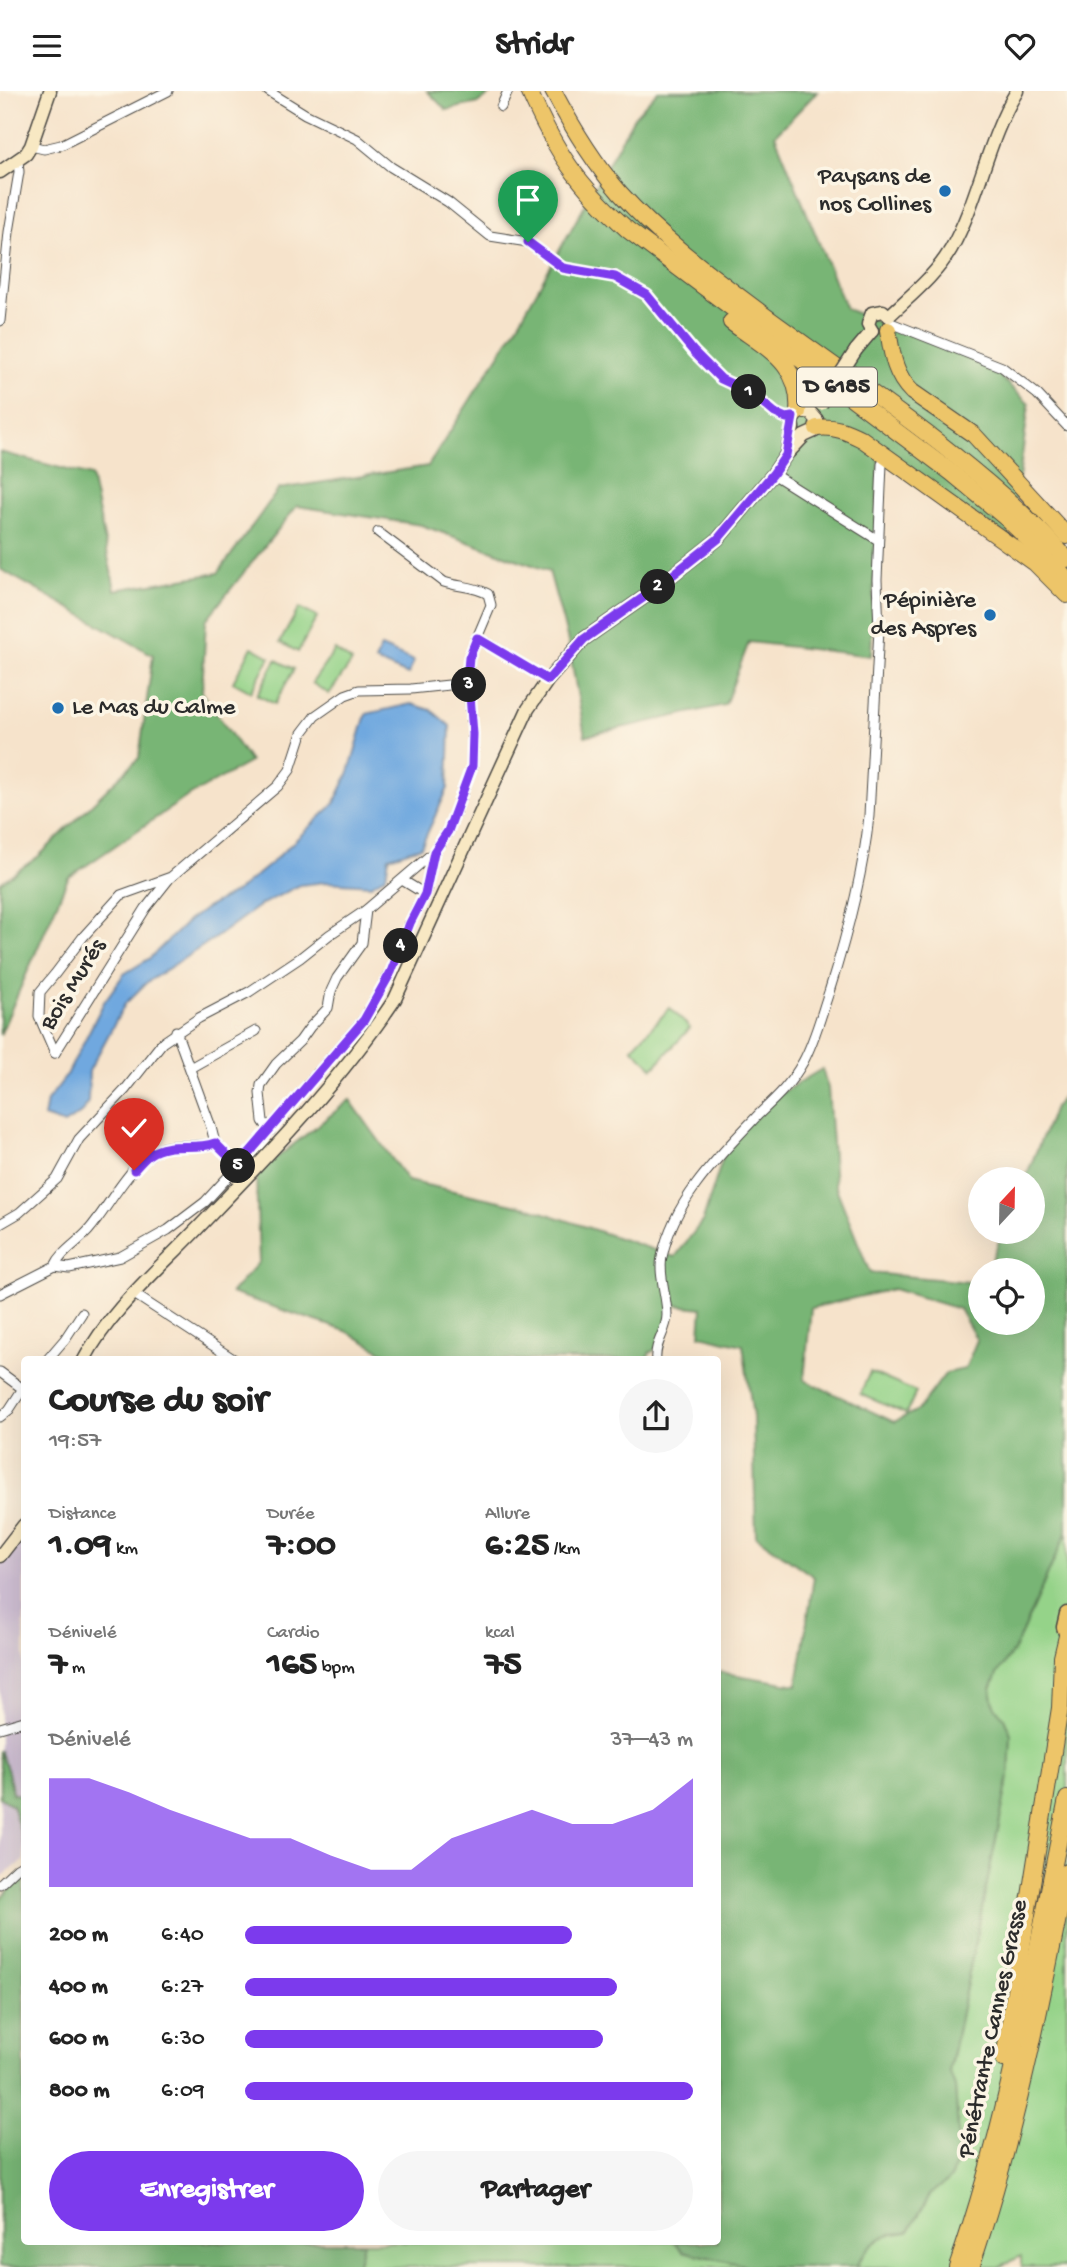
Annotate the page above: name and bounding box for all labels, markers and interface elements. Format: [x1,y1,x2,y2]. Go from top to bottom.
icon: menu [28,27,66,65]
text: Stridr [495,27,572,65]
icon: heart [1001,27,1039,65]
place label: Paysans de nos Collines [817,163,932,220]
pin [498,170,558,242]
icon: arrive [509,181,547,219]
marker: Paysans de nos Collines [937,183,953,199]
road number: D 6185 [797,367,877,407]
pin: 1 [732,375,766,409]
text: 1 [745,380,752,403]
pin: 2 [640,569,676,605]
text: 2 [653,575,662,598]
place label: Pépinière des Aspres [871,587,977,644]
marker: Pépinière des Aspres [982,607,998,623]
pin: 3 [452,667,486,703]
text: 3 [464,673,473,696]
place label: Le Mas du Calme [72,694,236,723]
marker: Le Mas du Calme [50,700,66,716]
pin: 4 [384,929,418,963]
street label: Bois Murés [34,933,114,1037]
text: 4 [396,934,405,957]
pin [104,1098,164,1170]
icon: check [115,1109,153,1147]
pin: 5 [220,1149,256,1183]
text: 5 [233,1154,243,1177]
north arrow [968,1167,1045,1244]
map controls [968,1167,1045,1335]
button: locate [968,1258,1045,1335]
button: share [619,1379,693,1453]
text: Course du soir [49,1380,268,1424]
text: 19:57 [49,1428,101,1455]
text: Distance [49,1503,116,1526]
text: Durée [267,1503,315,1526]
text: Allure [485,1503,530,1526]
text: 1.09 [49,1526,112,1567]
text: 7:00 [267,1526,336,1567]
text: 6:25 [485,1526,549,1567]
text: km [112,1538,138,1561]
text: /km [549,1538,580,1561]
text: Dénivelé [49,1622,117,1645]
text: Cardio [267,1622,320,1645]
text: kcal [485,1622,515,1645]
text: 7 [49,1645,67,1686]
text: 165 [267,1645,317,1686]
text: 75 [485,1645,522,1686]
text: m [67,1657,85,1680]
text: bpm [317,1657,355,1680]
text: Dénivelé [49,1727,131,1754]
text: 37–43 m [610,1727,693,1754]
street label: Pénétrante Cannes Grasse [952,1897,1036,2162]
text: 200 m [49,1922,108,1949]
text: 6:40 [161,1922,204,1949]
text: 400 m [49,1974,108,2001]
text: 6:27 [161,1974,203,2001]
text: 600 m [49,2026,109,2053]
text: 6:30 [161,2026,205,2053]
text: 800 m [49,2078,110,2105]
text: 6:09 [161,2078,204,2105]
button: Enregistrer [49,2151,364,2231]
button: Partager [378,2151,693,2231]

